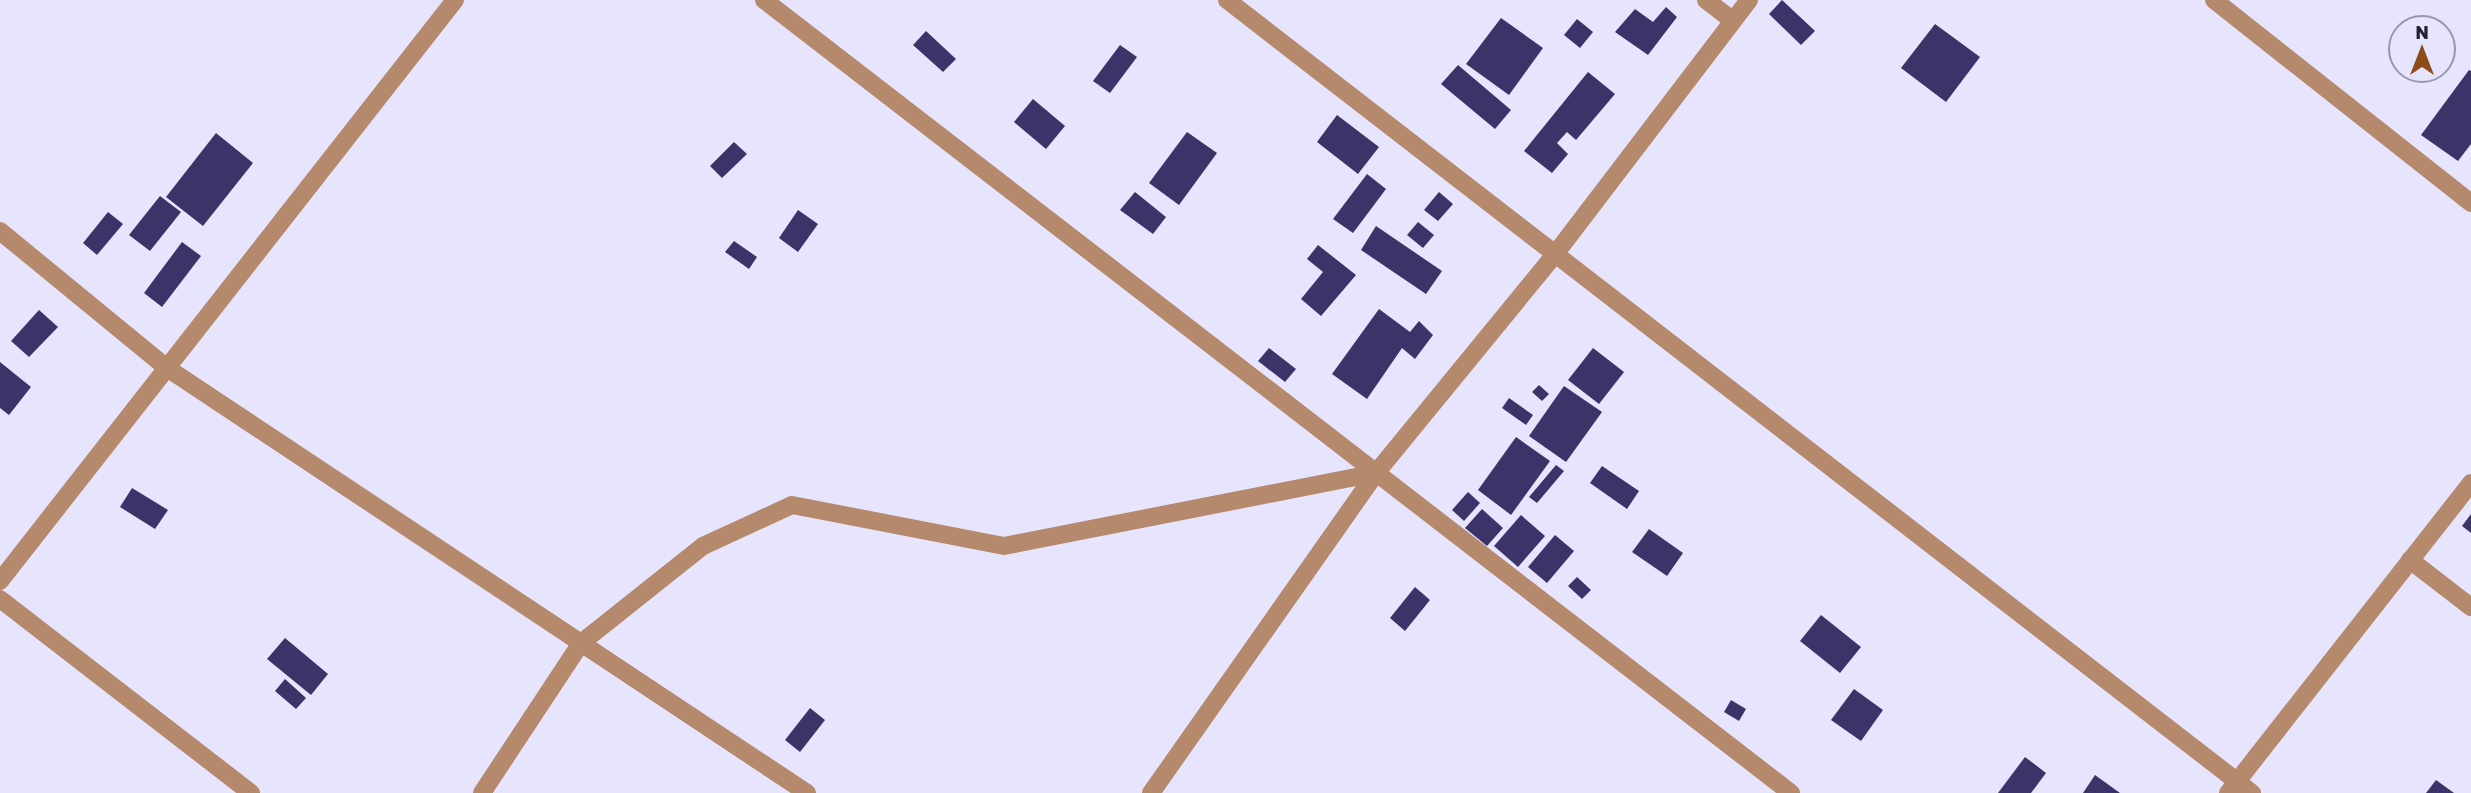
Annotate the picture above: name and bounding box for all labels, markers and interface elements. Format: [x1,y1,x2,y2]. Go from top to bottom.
north arrow [2387,14,2457,84]
text: N [2415,21,2429,44]

